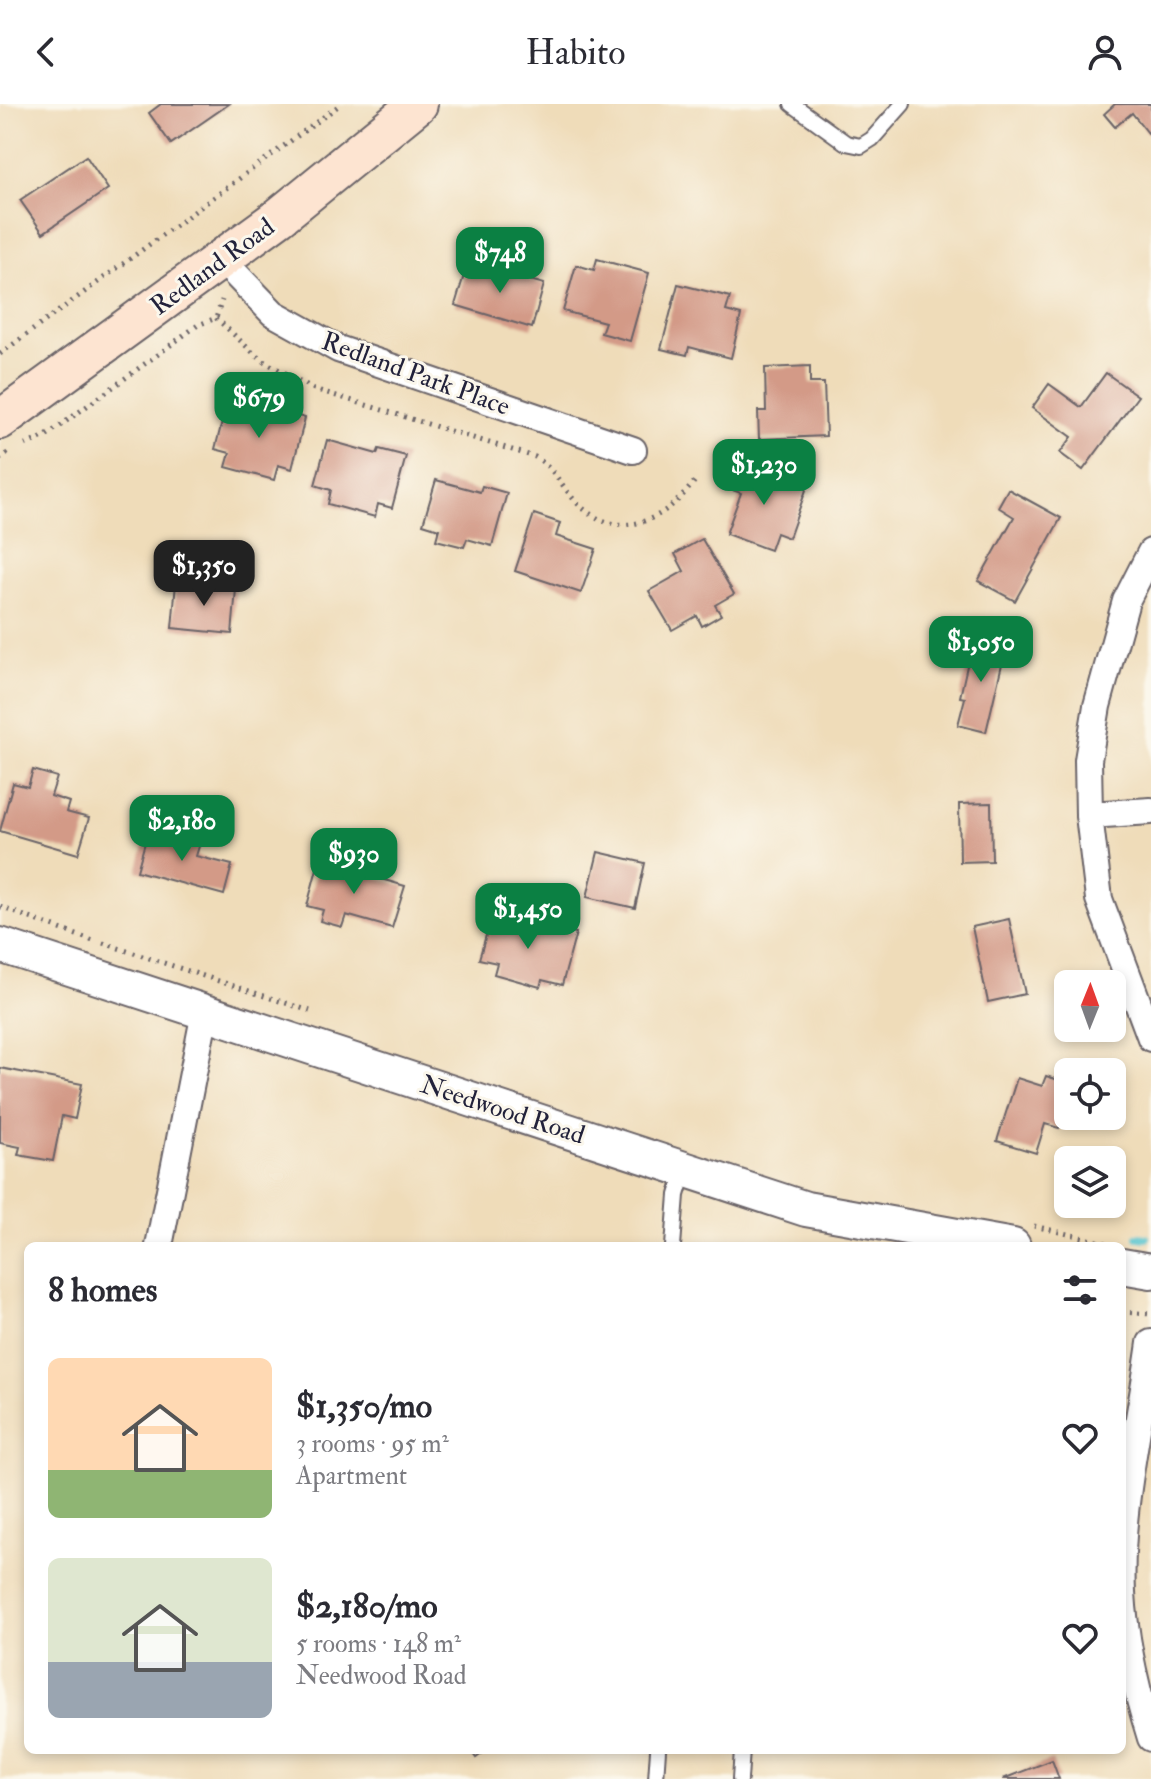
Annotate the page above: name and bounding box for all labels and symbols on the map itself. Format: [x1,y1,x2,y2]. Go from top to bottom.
street label: Redland Road [144,211,281,322]
pin: $748 [453,227,547,295]
street label: Redland Park Place [317,325,514,423]
pin: $679 [212,372,306,440]
pin: $1,230 [699,439,829,507]
pin: $1,350 [139,540,269,608]
pin: $1,050 [916,616,1046,684]
pin: $2,180 [117,795,247,863]
pin: $930 [307,828,401,896]
pin: $1,450 [463,883,593,951]
north arrow [1054,970,1126,1042]
street label: Needwood Road [417,1068,589,1152]

